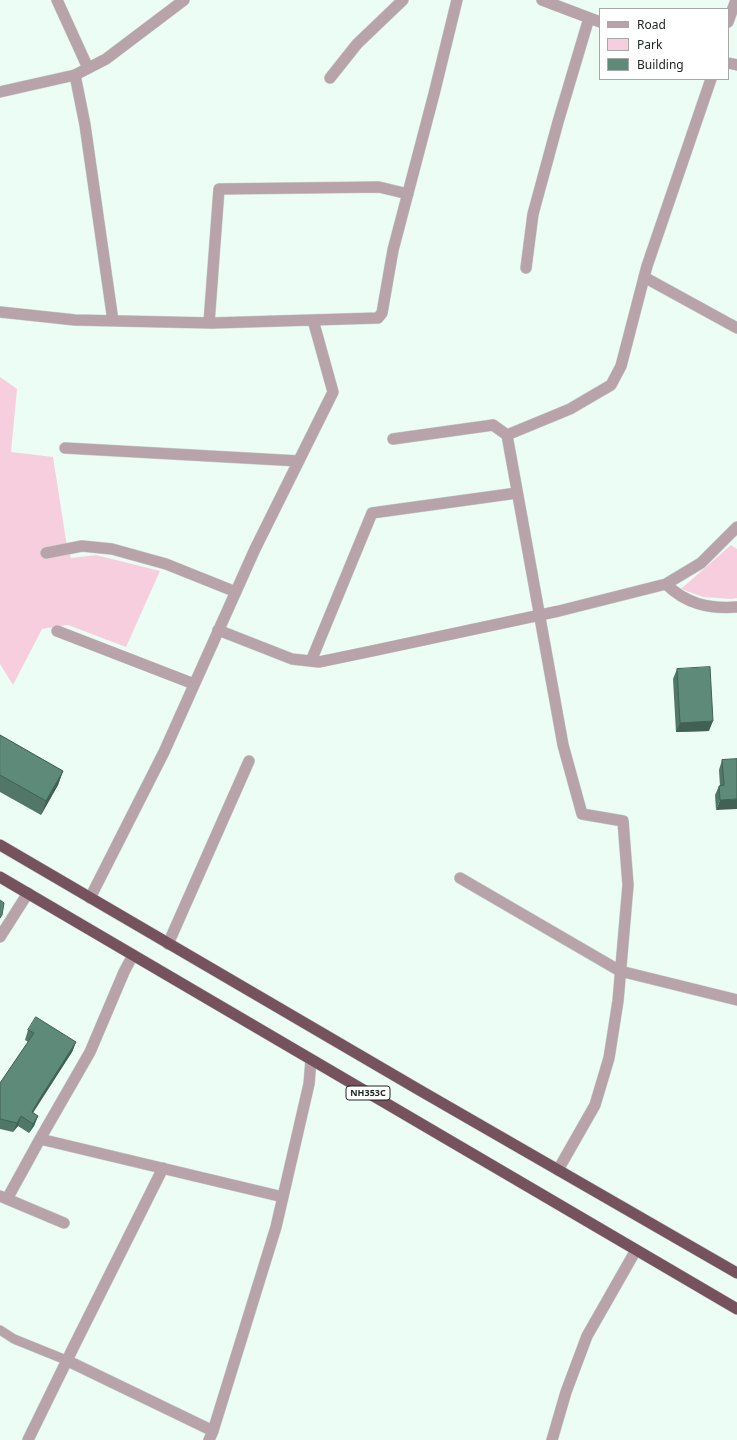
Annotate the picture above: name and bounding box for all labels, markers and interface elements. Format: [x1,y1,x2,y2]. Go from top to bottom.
legend [599,8,729,80]
text: Road [637,16,666,33]
text: Park [637,36,662,53]
text: Building [637,56,684,73]
road number: NH353C [346,1086,390,1100]

